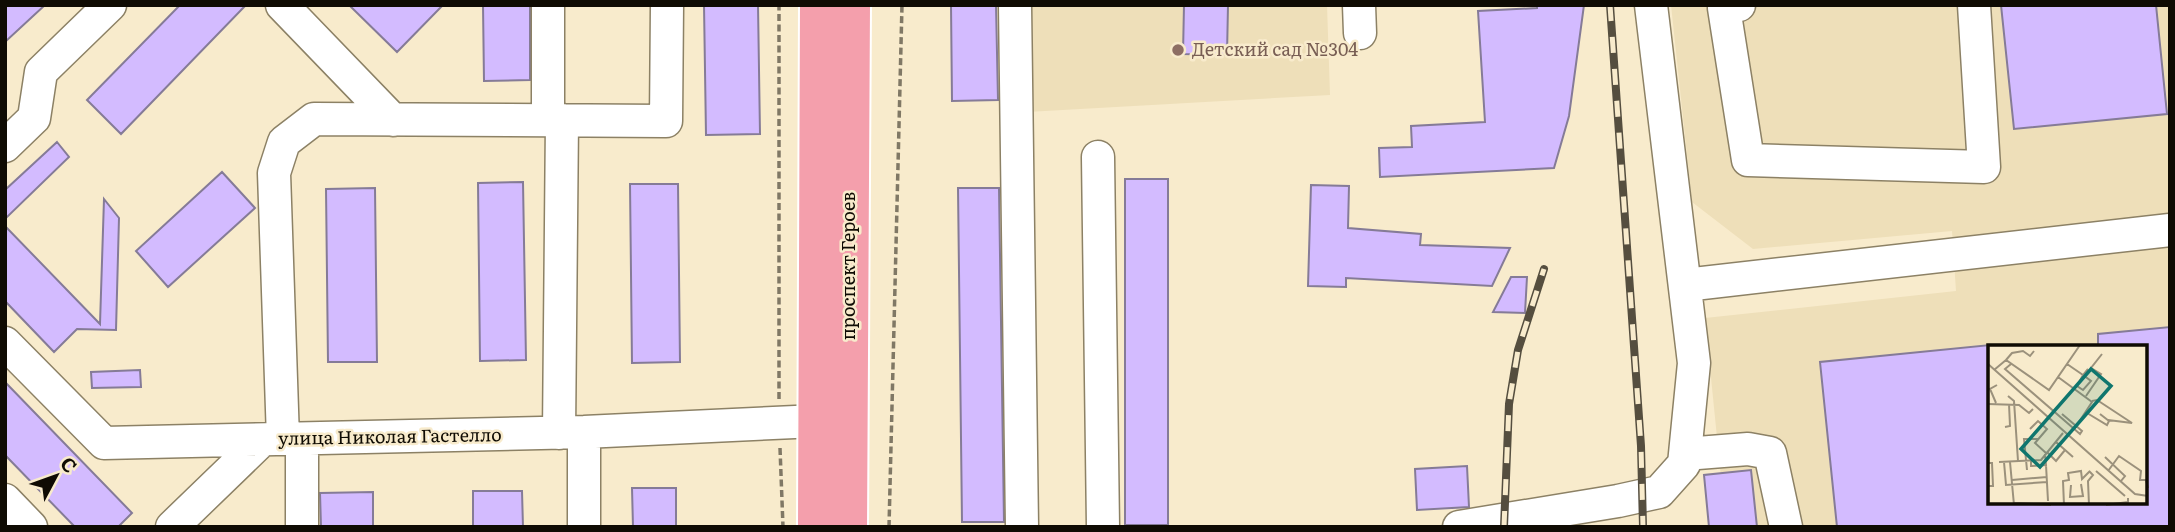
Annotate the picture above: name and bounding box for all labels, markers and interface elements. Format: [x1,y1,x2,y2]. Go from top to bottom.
place label: Детский сад №304 [1192,35,1358,62]
marker: Детский сад №304 [1170,42,1186,58]
street label: проспект Героев [834,192,861,340]
inset map [1988,345,2147,504]
street label: улица Николая Гастелло [278,420,502,451]
north arrow [21,441,91,511]
text: С [55,450,85,478]

